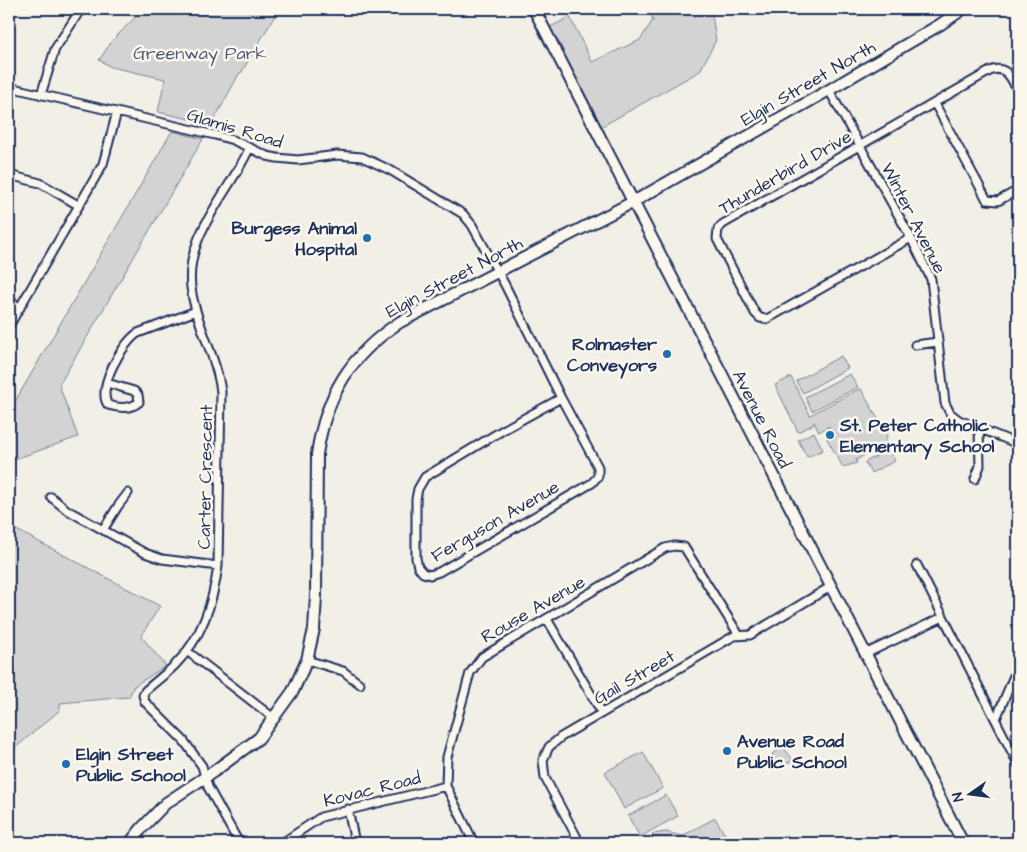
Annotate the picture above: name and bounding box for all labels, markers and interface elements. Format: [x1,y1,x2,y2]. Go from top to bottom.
street label: Elgin Street North [736,35,881,133]
park label: Greenway Park [133,41,267,67]
street label: Glamis Road [184,102,286,155]
street label: Thunderbird Drive [714,124,857,221]
street label: Winter Avenue [875,159,952,278]
place label: Burgess Animal Hospital [232,216,357,262]
street label: Elgin Street North [381,231,528,325]
marker: Burgess Animal Hospital [361,232,373,244]
place label: Rolmaster Conveyors [567,332,657,379]
marker: Rolmaster Conveyors [661,348,673,360]
street label: Avenue Road [726,366,797,473]
street label: Carter Crescent [192,404,219,550]
place label: St. Peter Catholic Elementary School [839,413,995,460]
marker: St. Peter Catholic Elementary School [824,429,836,441]
street label: Ferguson Avenue [426,474,565,569]
street label: Rouse Avenue [477,569,590,649]
street label: Gail Street [589,644,680,711]
place label: Avenue Road Public School [737,729,847,775]
place label: Elgin Street Public School [76,742,186,788]
marker: Avenue Road Public School [721,745,733,757]
marker: Elgin Street Public School [60,758,72,770]
street label: Kovac Road [321,765,423,814]
north arrow [944,770,994,820]
text: N [948,790,969,804]

